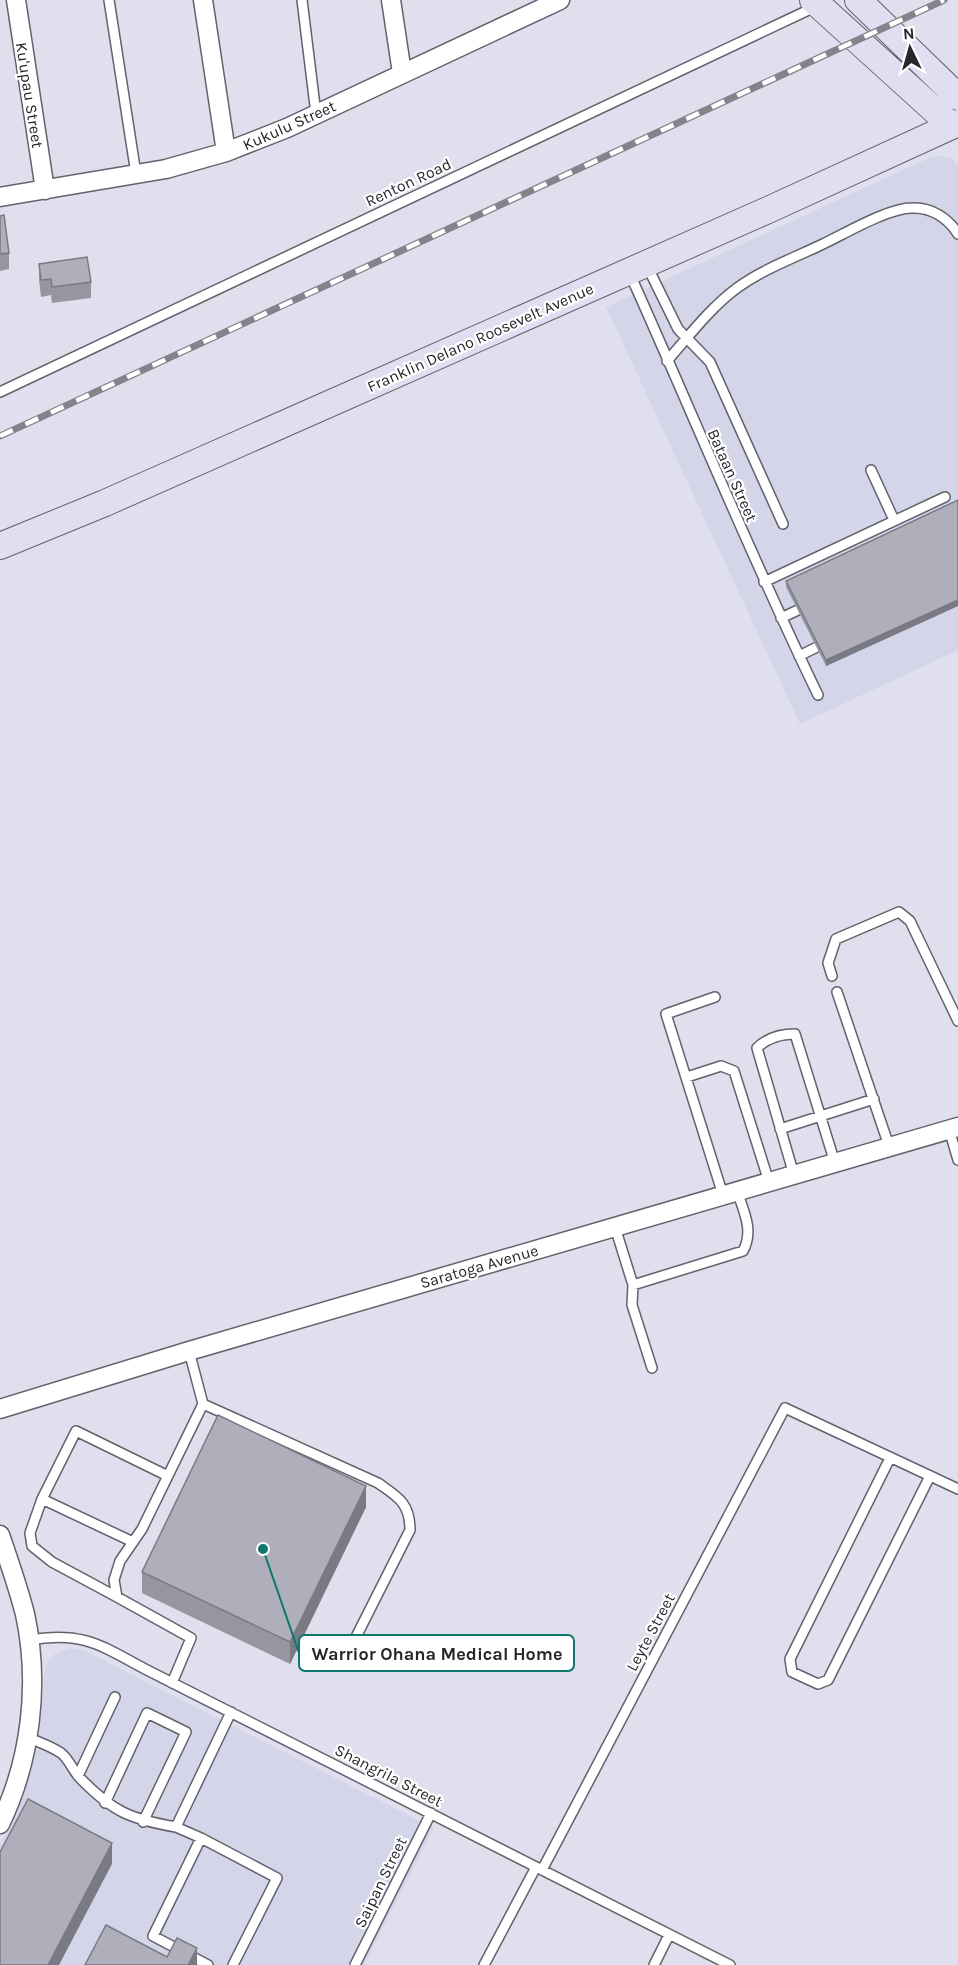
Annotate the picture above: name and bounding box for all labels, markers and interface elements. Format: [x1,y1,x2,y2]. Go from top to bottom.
north arrow [880,18,940,78]
text: N [902,24,915,44]
street label: Ku'upau Street [12,41,47,149]
street label: Kukulu Street [240,96,339,154]
street label: Renton Road [362,154,454,211]
street label: Franklin Delano Roosevelt Avenue [364,279,596,396]
street label: Bataan Street [704,426,762,525]
street label: Saratoga Avenue [418,1241,540,1292]
street label: Leyte Street [622,1590,679,1674]
callout: Warrior Ohana Medical Home [299,1635,574,1671]
text: Warrior Ohana Medical Home [312,1643,562,1665]
street label: Shangrila Street [332,1740,446,1811]
street label: Saipan Street [350,1834,411,1931]

